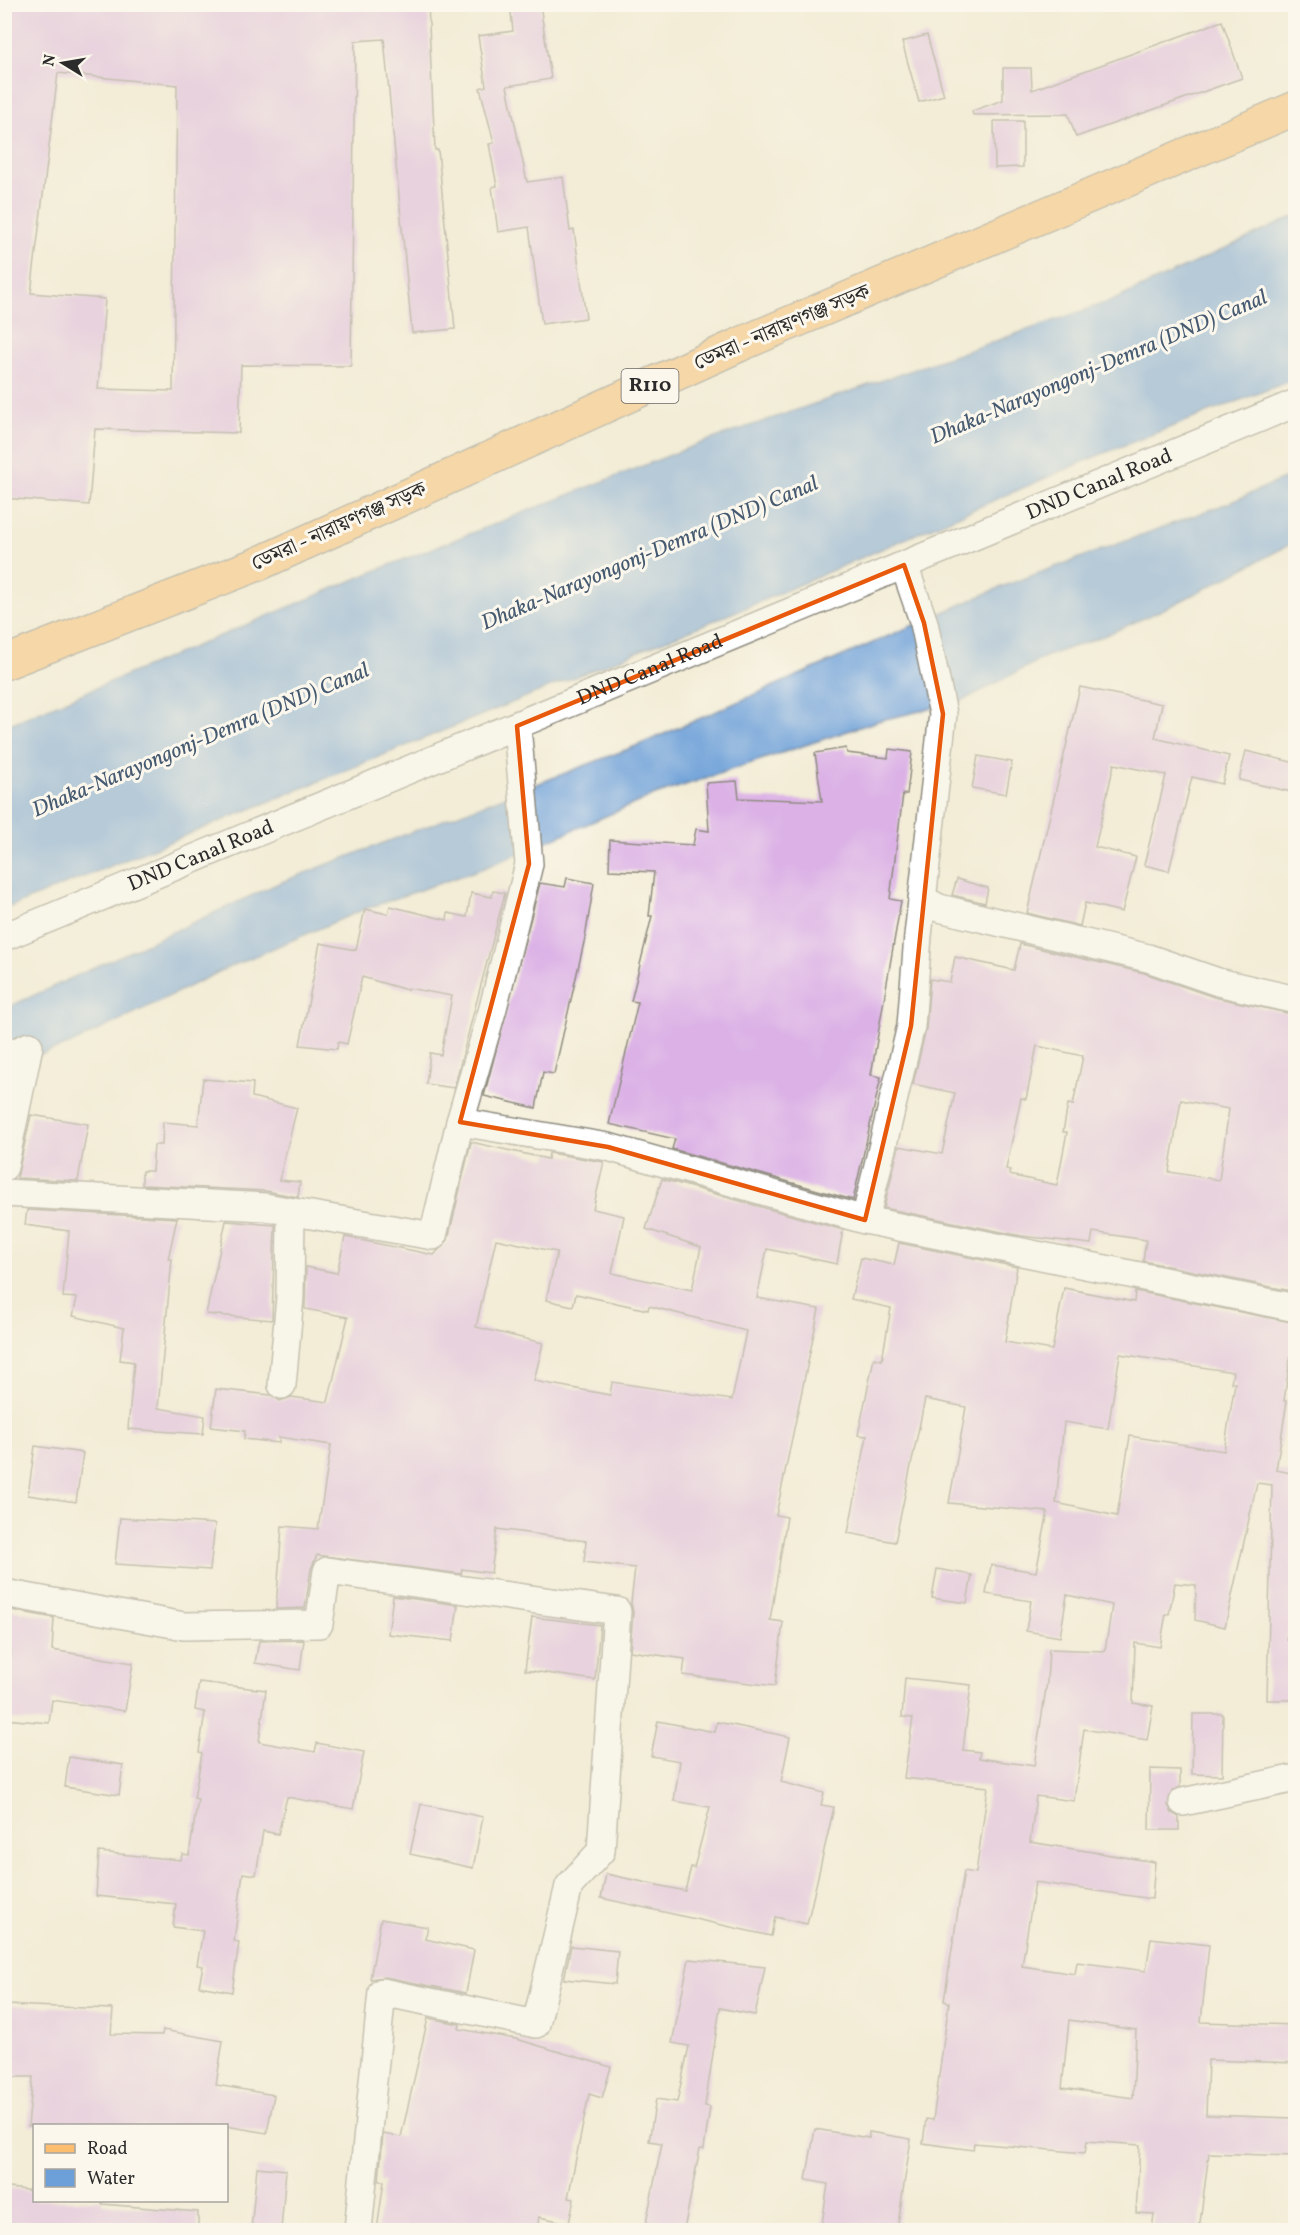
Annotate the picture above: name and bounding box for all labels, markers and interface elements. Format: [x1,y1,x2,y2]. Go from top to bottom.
north arrow [33,33,93,93]
text: N [38,52,62,68]
street label: ডেমরা - নারায়ণগঞ্জ সড়ক [689,277,876,378]
water label: Dhaka-Narayongonj-Demra (DND) Canal [926,282,1273,453]
road number: R110 [622,369,678,403]
street label: DND Canal Road [1022,441,1177,527]
water label: Dhaka-Narayongonj-Demra (DND) Canal [477,468,824,639]
street label: ডেমরা - নারায়ণগঞ্জ সড়ক [247,475,432,579]
street label: DND Canal Road [573,627,727,713]
water label: Dhaka-Narayongonj-Demra (DND) Canal [28,655,375,826]
street label: DND Canal Road [123,813,278,899]
legend [33,2124,228,2202]
text: Road [87,2137,128,2162]
text: Water [87,2167,135,2192]

